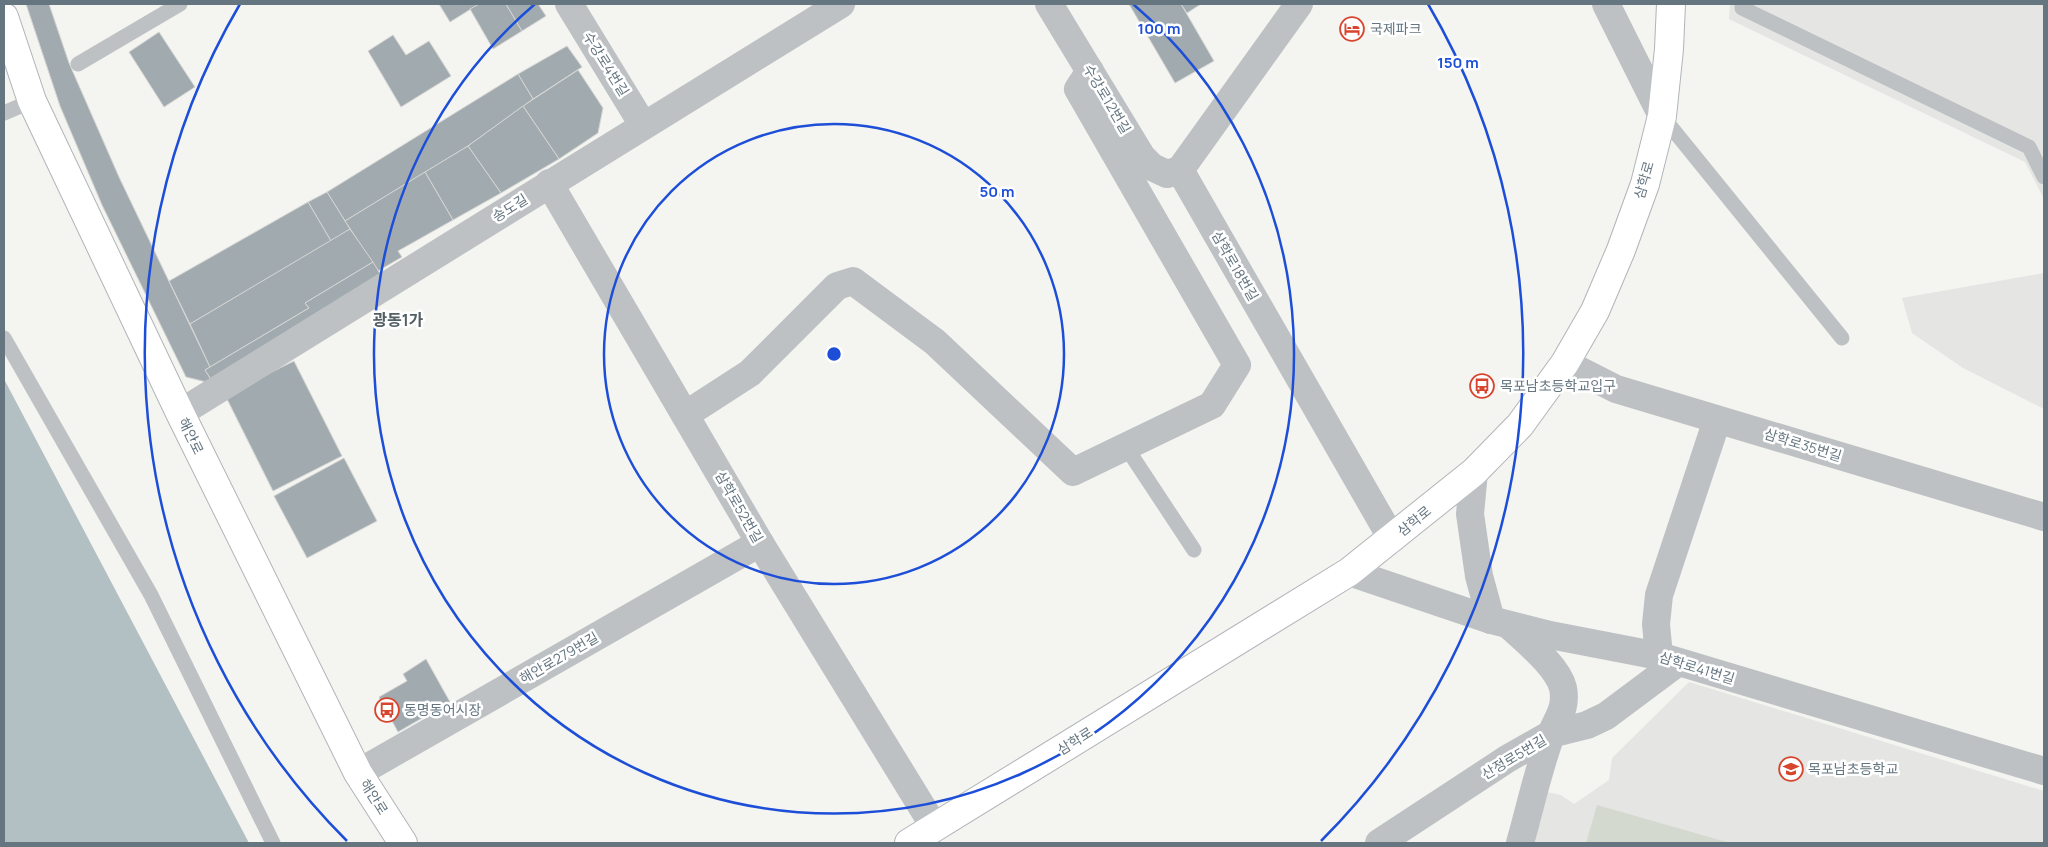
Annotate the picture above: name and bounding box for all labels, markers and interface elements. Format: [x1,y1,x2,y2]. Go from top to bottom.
hotel icon: 국제파크 [1339,16,1365,42]
text: 100 m [1138,18,1180,39]
place label: 국제파크 [1370,19,1422,38]
street label: 수강로4번길 [579,28,634,100]
text: 150 m [1437,52,1479,73]
street label: 수강로12번길 [1079,60,1136,137]
street label: 삼학로 [1629,159,1658,201]
text: 50 m [979,181,1015,202]
street label: 송도길 [488,189,531,226]
street label: 삼학로18번길 [1208,227,1263,304]
district label: 광동1가 [372,309,424,331]
centre of rings [825,345,843,363]
bus stop icon: 목포남초등학교입구 [1469,373,1495,399]
place label: 목포남초등학교입구 [1500,376,1616,395]
street label: 해안로 [174,414,209,457]
street label: 삼학로35번길 [1762,424,1844,465]
street label: 삼학로52번길 [711,467,768,546]
street label: 삼학로 [1393,501,1435,540]
street label: 해안로279번길 [516,627,602,688]
street label: 삼학로41번길 [1657,647,1737,688]
bus stop icon: 동명동어시장 [374,697,400,723]
place label: 동명동어시장 [404,700,481,719]
street label: 삼학로 [1053,722,1096,759]
street label: 산정로5번길 [1478,730,1550,783]
school or university icon: 목포남초등학교 [1778,756,1804,782]
place label: 목포남초등학교 [1808,759,1898,778]
street label: 해안로 [356,775,393,818]

